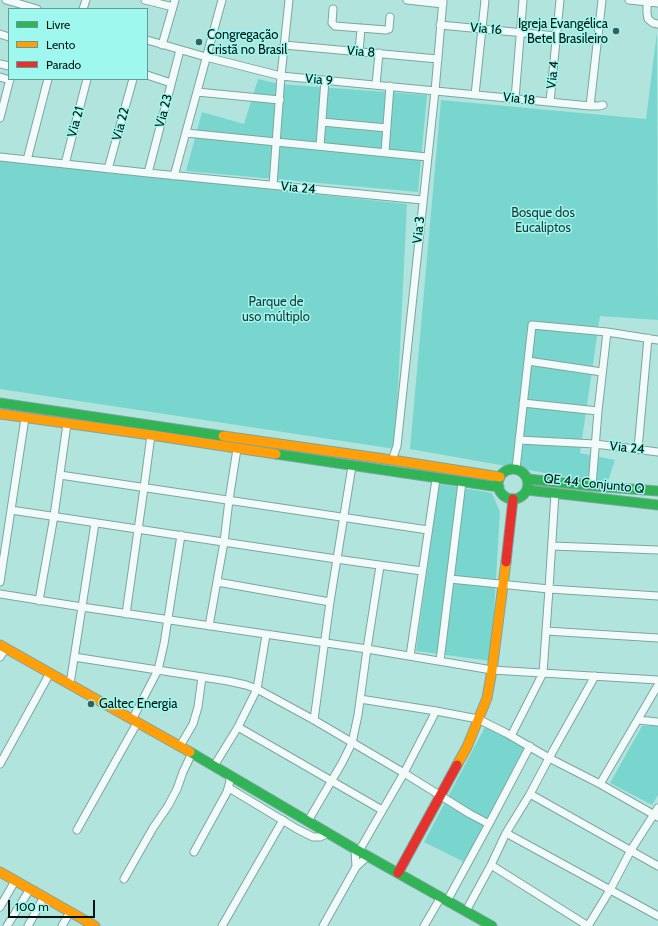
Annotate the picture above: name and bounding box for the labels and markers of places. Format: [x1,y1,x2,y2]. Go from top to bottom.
place label: Igreja Evangélica Betel Brasileiro [518,16,608,47]
marker: Igreja Evangélica Betel Brasileiro [611,26,621,36]
place label: Congregação Cristã no Brasil [207,27,287,58]
marker: Congregação Cristã no Brasil [194,37,204,47]
place label: Galtec Energia [99,696,178,712]
marker: Galtec Energia [86,699,96,709]

